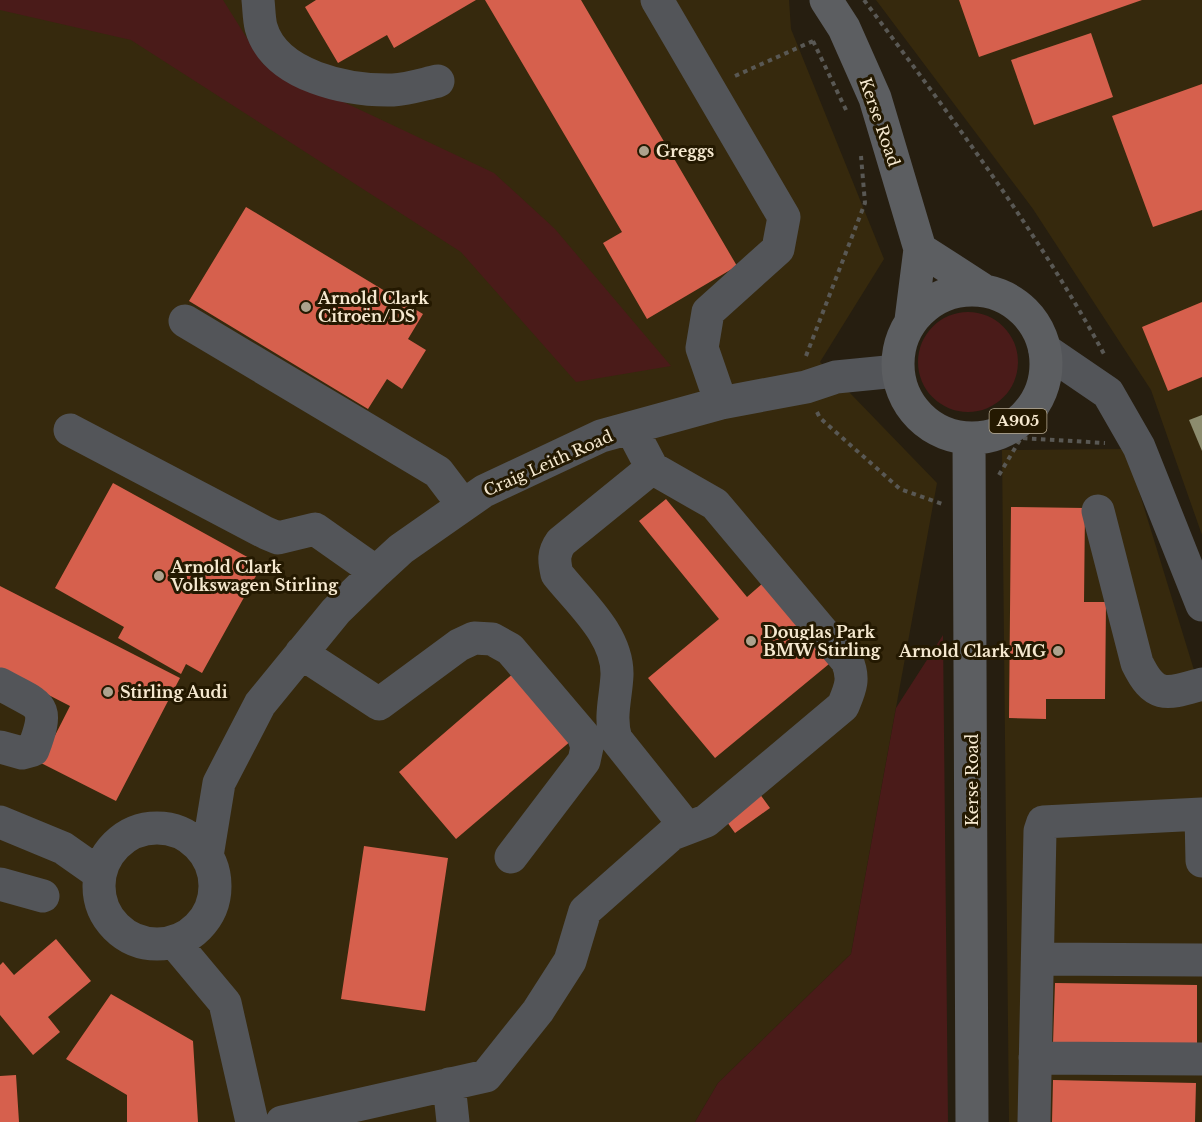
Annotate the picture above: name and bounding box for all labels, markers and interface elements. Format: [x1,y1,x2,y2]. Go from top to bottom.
street label: Kerse Road [855,75,905,169]
place label: Greggs [656,141,714,161]
marker: Greggs [637,144,651,158]
place label: Arnold Clark Citroën/DS [317,288,429,326]
marker: Arnold Clark Citroën/DS [299,300,313,314]
road number: A905 [990,409,1046,433]
street label: Craig Leith Road [480,425,616,500]
place label: Arnold Clark Volkswagen Stirling [170,557,339,595]
marker: Arnold Clark Volkswagen Stirling [152,569,166,583]
place label: Douglas Park BMW Stirling [763,622,882,660]
marker: Douglas Park BMW Stirling [744,634,758,648]
place label: Arnold Clark MG [898,641,1046,661]
marker: Arnold Clark MG [1051,644,1065,658]
place label: Stirling Audi [120,682,228,702]
marker: Stirling Audi [101,685,115,699]
street label: Kerse Road [962,734,982,826]

